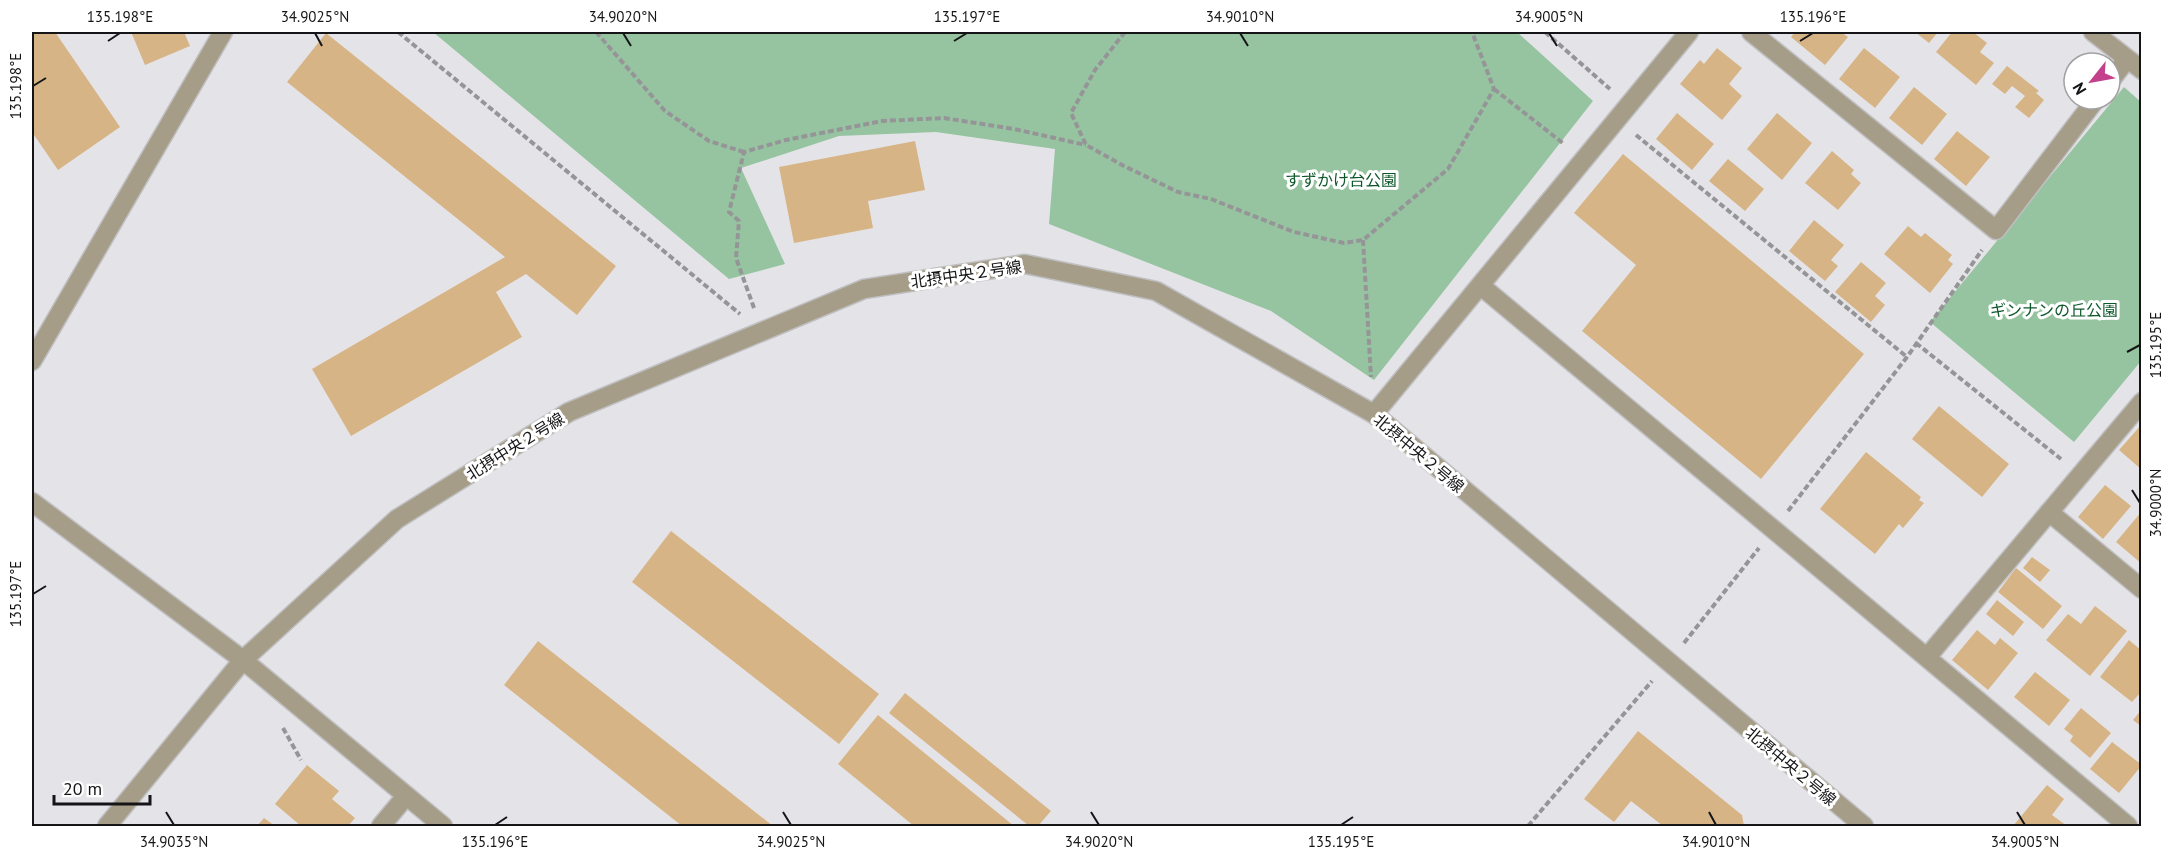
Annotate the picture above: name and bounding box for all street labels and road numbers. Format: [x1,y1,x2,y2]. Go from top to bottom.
street label: 北摂中央２号線 [909,256,1023,292]
street label: 北摂中央２号線 [462,408,568,484]
street label: 北摂中央２号線 [1370,409,1468,497]
street label: 北摂中央２号線 [1742,722,1840,810]

